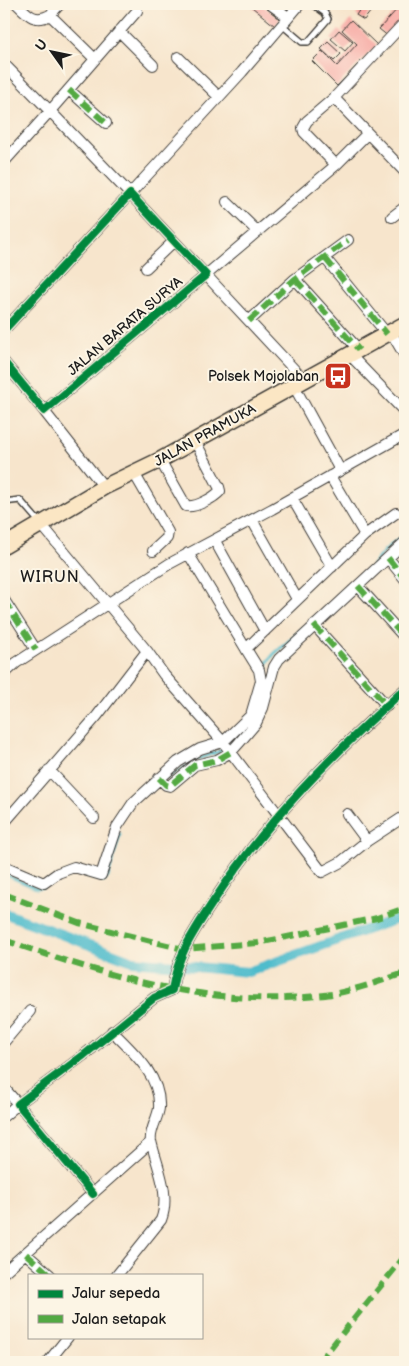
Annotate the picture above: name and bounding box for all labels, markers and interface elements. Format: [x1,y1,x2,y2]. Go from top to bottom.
north arrow [28,28,78,78]
text: U [32,36,51,54]
street label: JALAN BARATA SURYA [64,273,186,379]
bus stop icon: Polsek Mojolaban [323,361,353,391]
place label: Polsek Mojolaban [208,368,319,385]
street label: JALAN PRAMUKA [151,400,259,470]
district label: WIRUN [20,568,80,587]
legend [28,1274,202,1338]
text: Jalur sepeda [72,1284,160,1303]
text: Jalan setapak [72,1310,166,1329]

